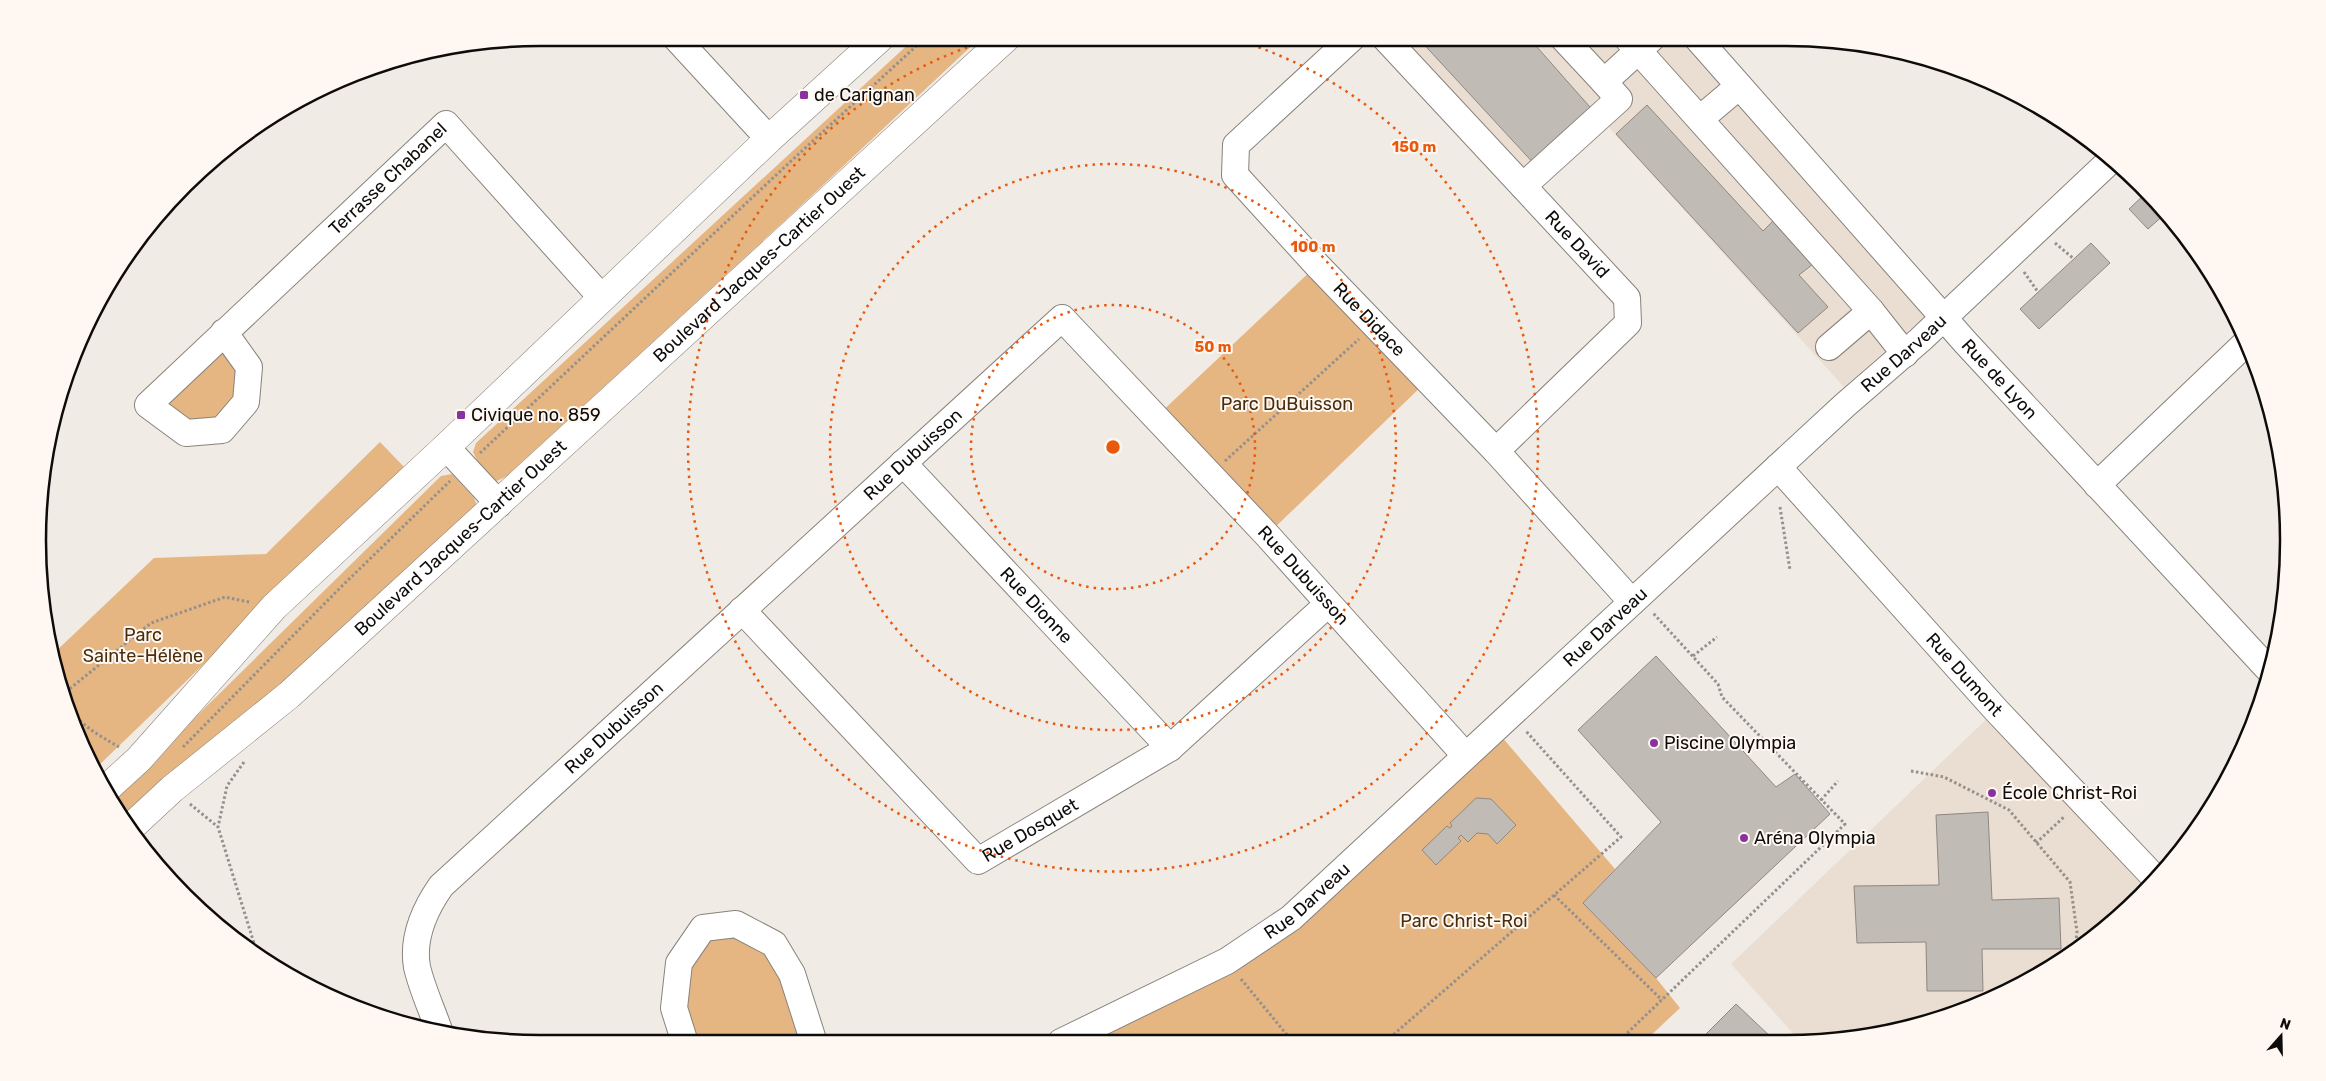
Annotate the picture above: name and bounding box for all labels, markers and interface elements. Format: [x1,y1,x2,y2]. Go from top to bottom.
place label: de Carignan [814,84,915,106]
marker: de Carignan [798,89,810,101]
street label: Terrasse Chabanel [324,118,451,240]
text: 150 m [1392,138,1436,156]
street label: Boulevard Jacques-Cartier Ouest [649,162,870,367]
street label: Rue David [1540,206,1614,283]
text: 100 m [1291,238,1335,256]
street label: Rue Didace [1329,278,1410,361]
street label: Rue Darveau [1856,310,1951,397]
street label: Rue de Lyon [1957,334,2042,424]
text: 50 m [1195,338,1231,356]
park label: Parc DuBuisson [1221,393,1353,415]
place label: Civique no. 859 [471,404,601,426]
street label: Rue Dubuisson [859,404,967,505]
marker: Civique no. 859 [455,409,467,421]
street label: Boulevard Jacques-Cartier Ouest [350,435,571,640]
centre of rings [1104,438,1122,456]
street label: Rue Dubuisson [1253,521,1354,630]
street label: Rue Dionne [995,563,1077,648]
street label: Rue Darveau [1559,583,1652,671]
park label: Parc Sainte-Hélène [83,624,203,667]
street label: Rue Dumont [1921,628,2007,721]
street label: Rue Dubuisson [560,677,668,778]
place label: Piscine Olympia [1664,732,1796,754]
marker: Piscine Olympia [1648,737,1660,749]
place label: École Christ-Roi [2002,782,2137,804]
marker: École Christ-Roi [1986,787,1998,799]
street label: Rue Dosquet [978,794,1082,867]
place label: Aréna Olympia [1754,827,1876,849]
marker: Aréna Olympia [1738,832,1750,844]
street label: Rue Darveau [1260,858,1355,944]
park label: Parc Christ-Roi [1400,910,1528,932]
north arrow [2256,1011,2306,1061]
text: N [2278,1015,2293,1034]

